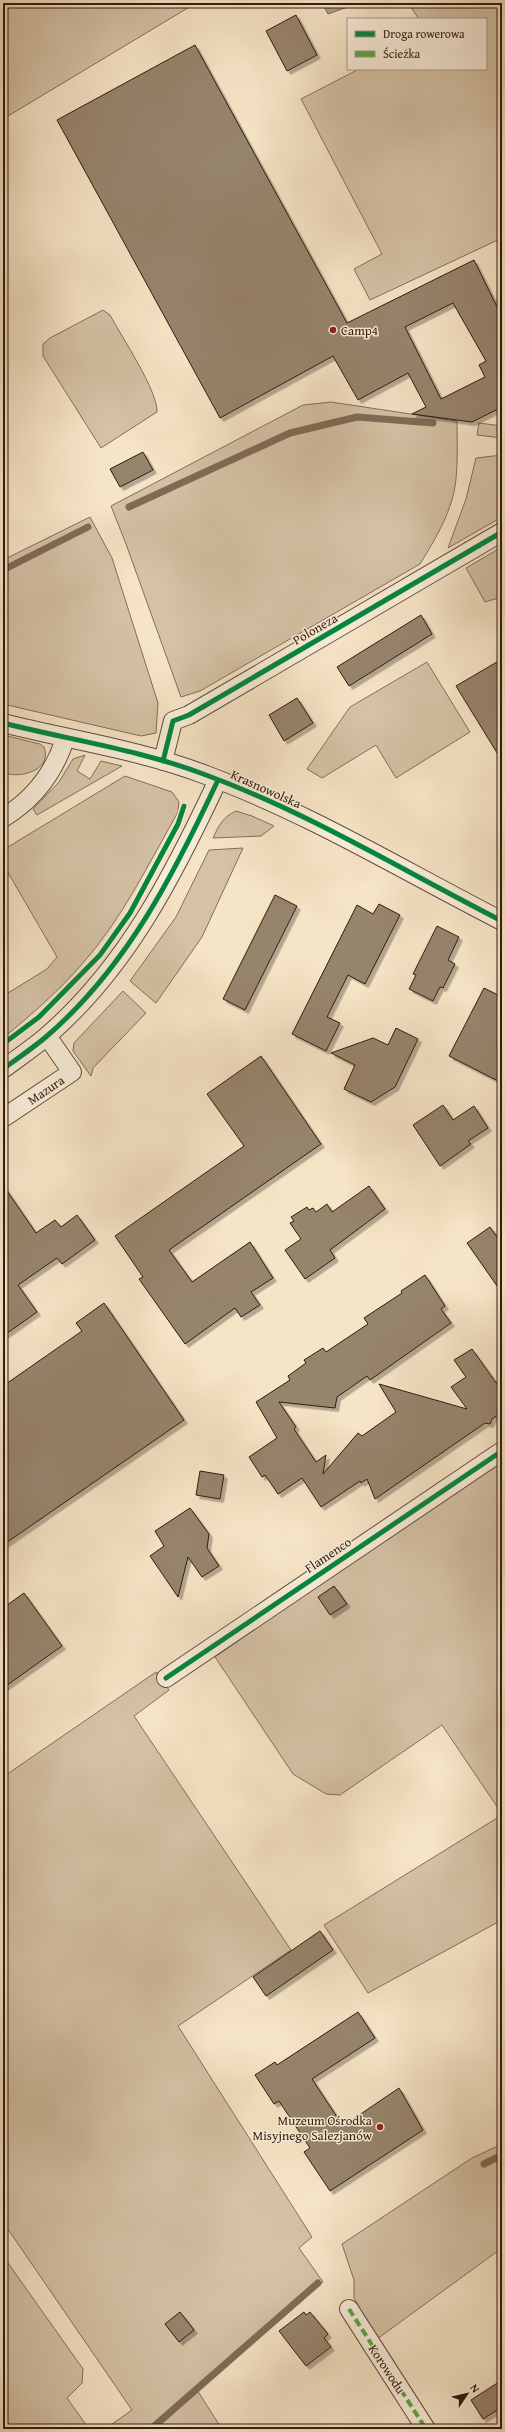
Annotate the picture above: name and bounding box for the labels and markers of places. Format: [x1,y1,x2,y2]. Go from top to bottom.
place label: Camp4 [341,321,378,340]
marker: Camp4 [328,325,338,335]
place label: Muzeum Ośrodka Misyjnego Salezjanów [252,2111,373,2145]
marker: Muzeum Ośrodka Misyjnego Salezjanów [375,2122,385,2132]

